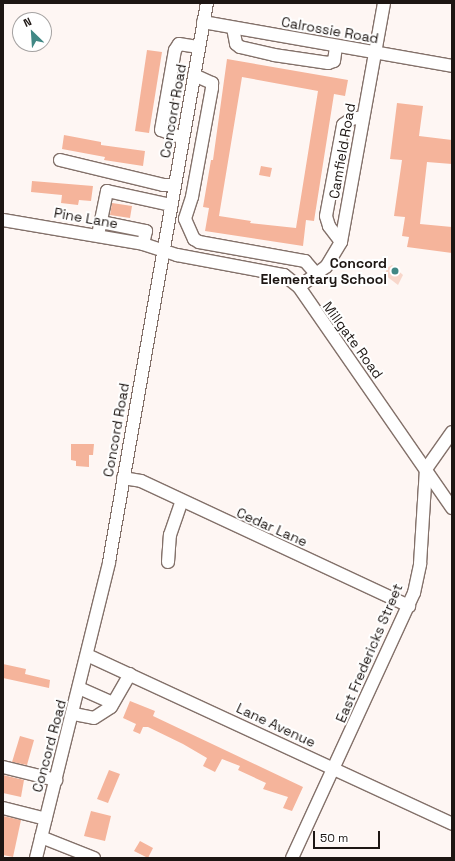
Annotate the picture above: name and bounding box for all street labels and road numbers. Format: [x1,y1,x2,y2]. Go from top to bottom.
street label: Calrossie Road [280,13,380,47]
street label: Concord Road [156,63,190,159]
street label: Camfield Road [325,102,359,200]
street label: Pine Lane [53,204,119,232]
street label: Millgate Road [319,298,387,382]
street label: Concord Road [99,382,133,478]
street label: Cedar Lane [234,504,310,550]
street label: East Fredericks Street [332,581,406,725]
street label: Concord Road [29,698,69,794]
street label: Lane Avenue [234,699,318,751]

